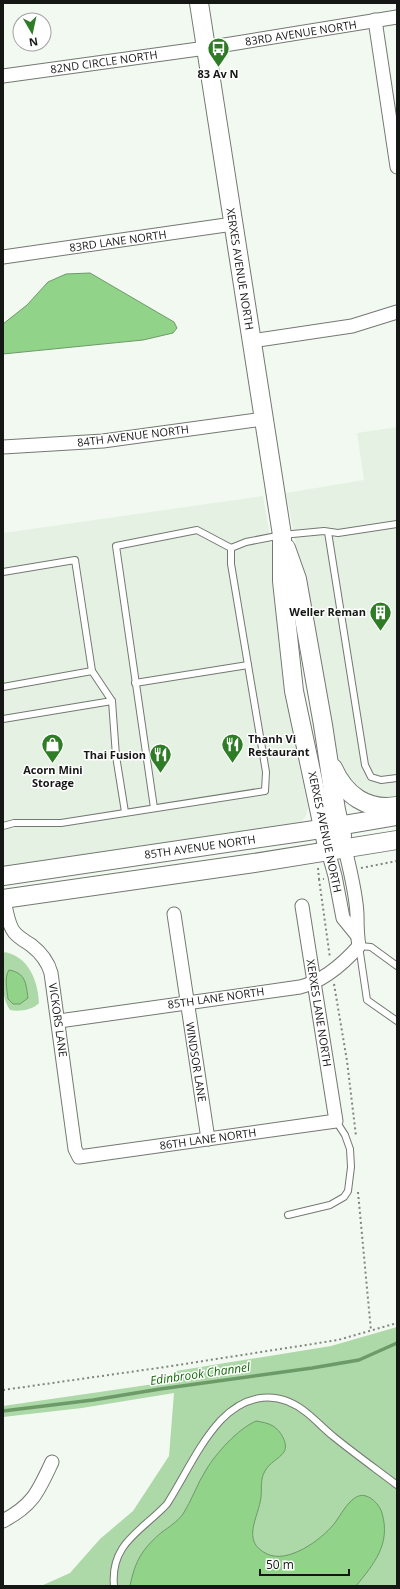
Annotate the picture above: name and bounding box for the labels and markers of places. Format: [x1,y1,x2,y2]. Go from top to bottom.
bus stop icon: 83 Av N [205,35,231,68]
place label: 83 Av N [197,66,239,81]
building icon: Weller Reman [368,599,394,632]
place label: Weller Reman [289,604,366,619]
shop icon: Acorn Mini Storage [40,731,66,764]
place label: Thanh Vi Restaurant [248,731,310,759]
restaurant icon: Thanh Vi Restaurant [220,732,246,765]
restaurant icon: Thai Fusion [148,742,174,775]
place label: Thai Fusion [83,747,146,762]
place label: Acorn Mini Storage [23,762,83,790]

